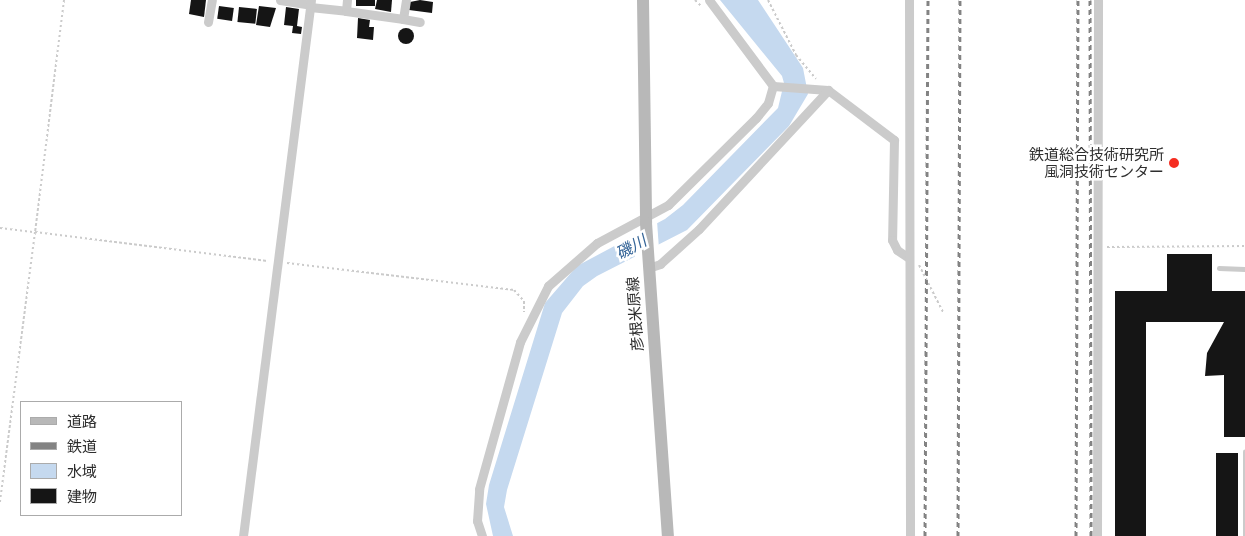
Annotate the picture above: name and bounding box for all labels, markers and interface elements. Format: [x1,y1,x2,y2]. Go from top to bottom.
place label: 鉄道総合技術研究所 風洞技術センター [1029,145,1164,180]
marker: 鉄道総合技術研究所 風洞技術センター [1168,157,1180,169]
water label: 磯川 [612,231,650,263]
street label: 彦根米原線 [623,276,647,352]
legend [20,401,182,516]
text: 道路 [67,412,97,431]
text: 鉄道 [67,437,97,456]
text: 水域 [67,462,97,481]
text: 建物 [67,487,97,506]

